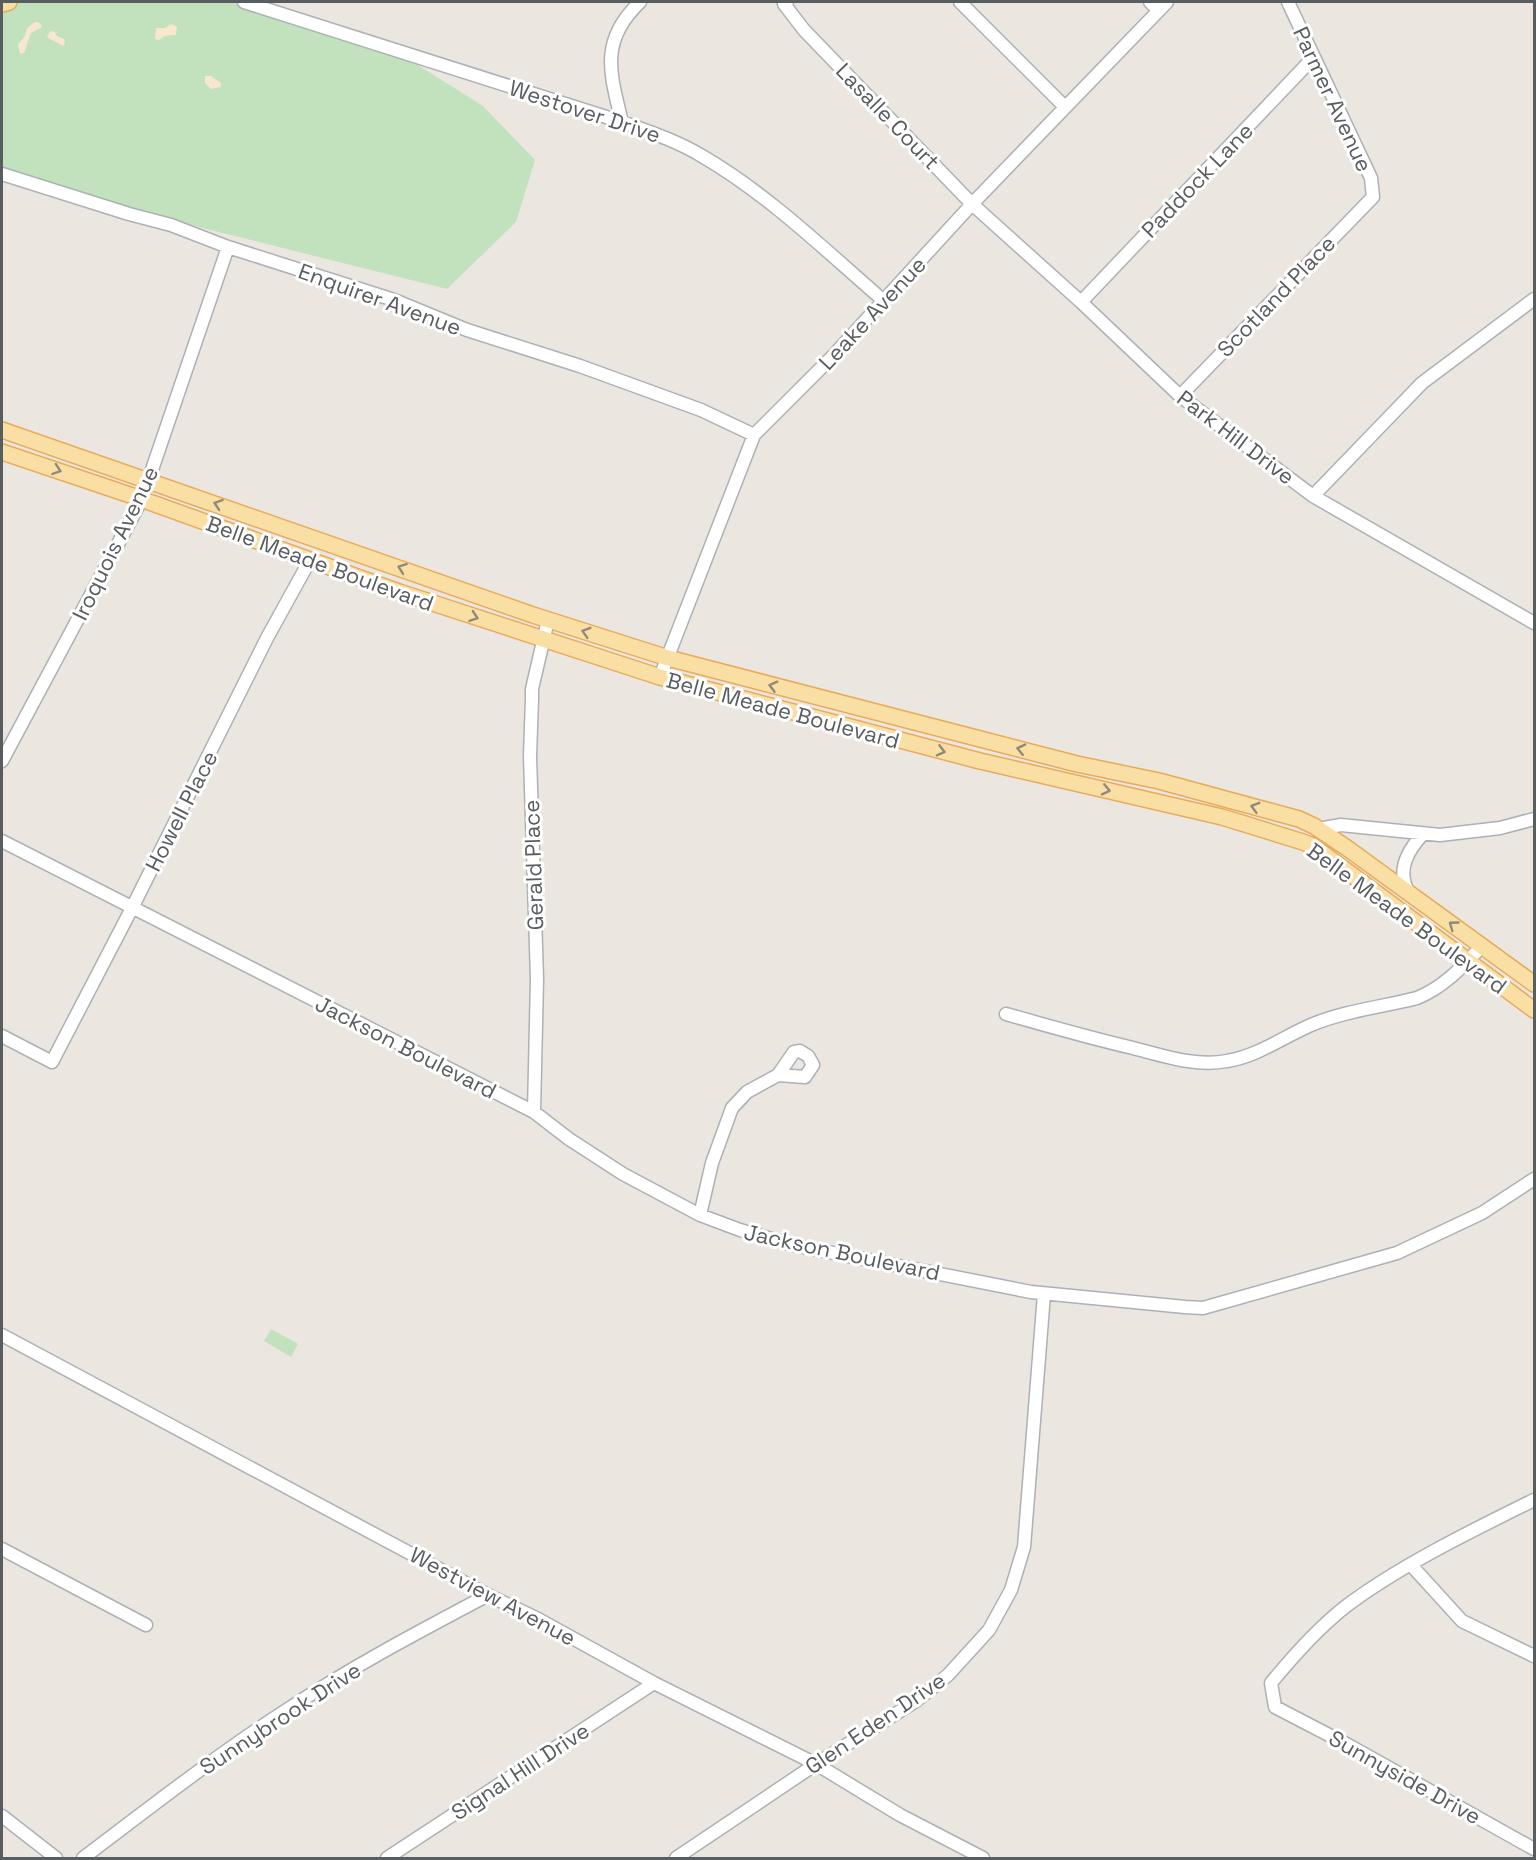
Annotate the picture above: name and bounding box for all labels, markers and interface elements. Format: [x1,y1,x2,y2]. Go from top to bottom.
street label: Parmer Avenue [1287,22,1379,176]
street label: Lasalle Court [830,57,946,175]
street label: Westover Drive [506,73,664,149]
street label: Paddock Lane [1135,117,1259,243]
street label: Scotland Place [1211,229,1341,363]
street label: Leake Avenue [812,250,932,376]
street label: Enquirer Avenue [295,257,465,341]
street label: Park Hill Drive [1172,384,1300,490]
street label: Iroquois Avenue [66,461,164,625]
one-way arrow [51,463,62,476]
one-way arrow [213,499,224,512]
street label: Belle Meade Boulevard [202,509,438,617]
one-way arrow [397,563,408,576]
one-way arrow [468,610,479,622]
one-way arrow [581,626,592,639]
street label: Belle Meade Boulevard [663,665,903,755]
one-way arrow [769,681,779,694]
one-way arrow [936,744,946,757]
one-way arrow [1016,744,1026,757]
street label: Howell Place [139,746,223,876]
one-way arrow [1101,782,1111,795]
street label: Gerald Place [517,799,549,931]
one-way arrow [1250,802,1261,814]
street label: Belle Meade Boulevard [1302,836,1512,1000]
one-way arrow [1449,921,1460,932]
street label: Jackson Boulevard [311,989,501,1105]
street label: Jackson Boulevard [741,1218,943,1286]
street label: Westview Avenue [405,1540,581,1652]
street label: Sunnybrook Drive [194,1655,366,1781]
street label: Glen Eden Drive [799,1666,951,1780]
street label: Signal Hill Drive [446,1716,594,1826]
street label: Sunnyside Drive [1324,1724,1486,1830]

